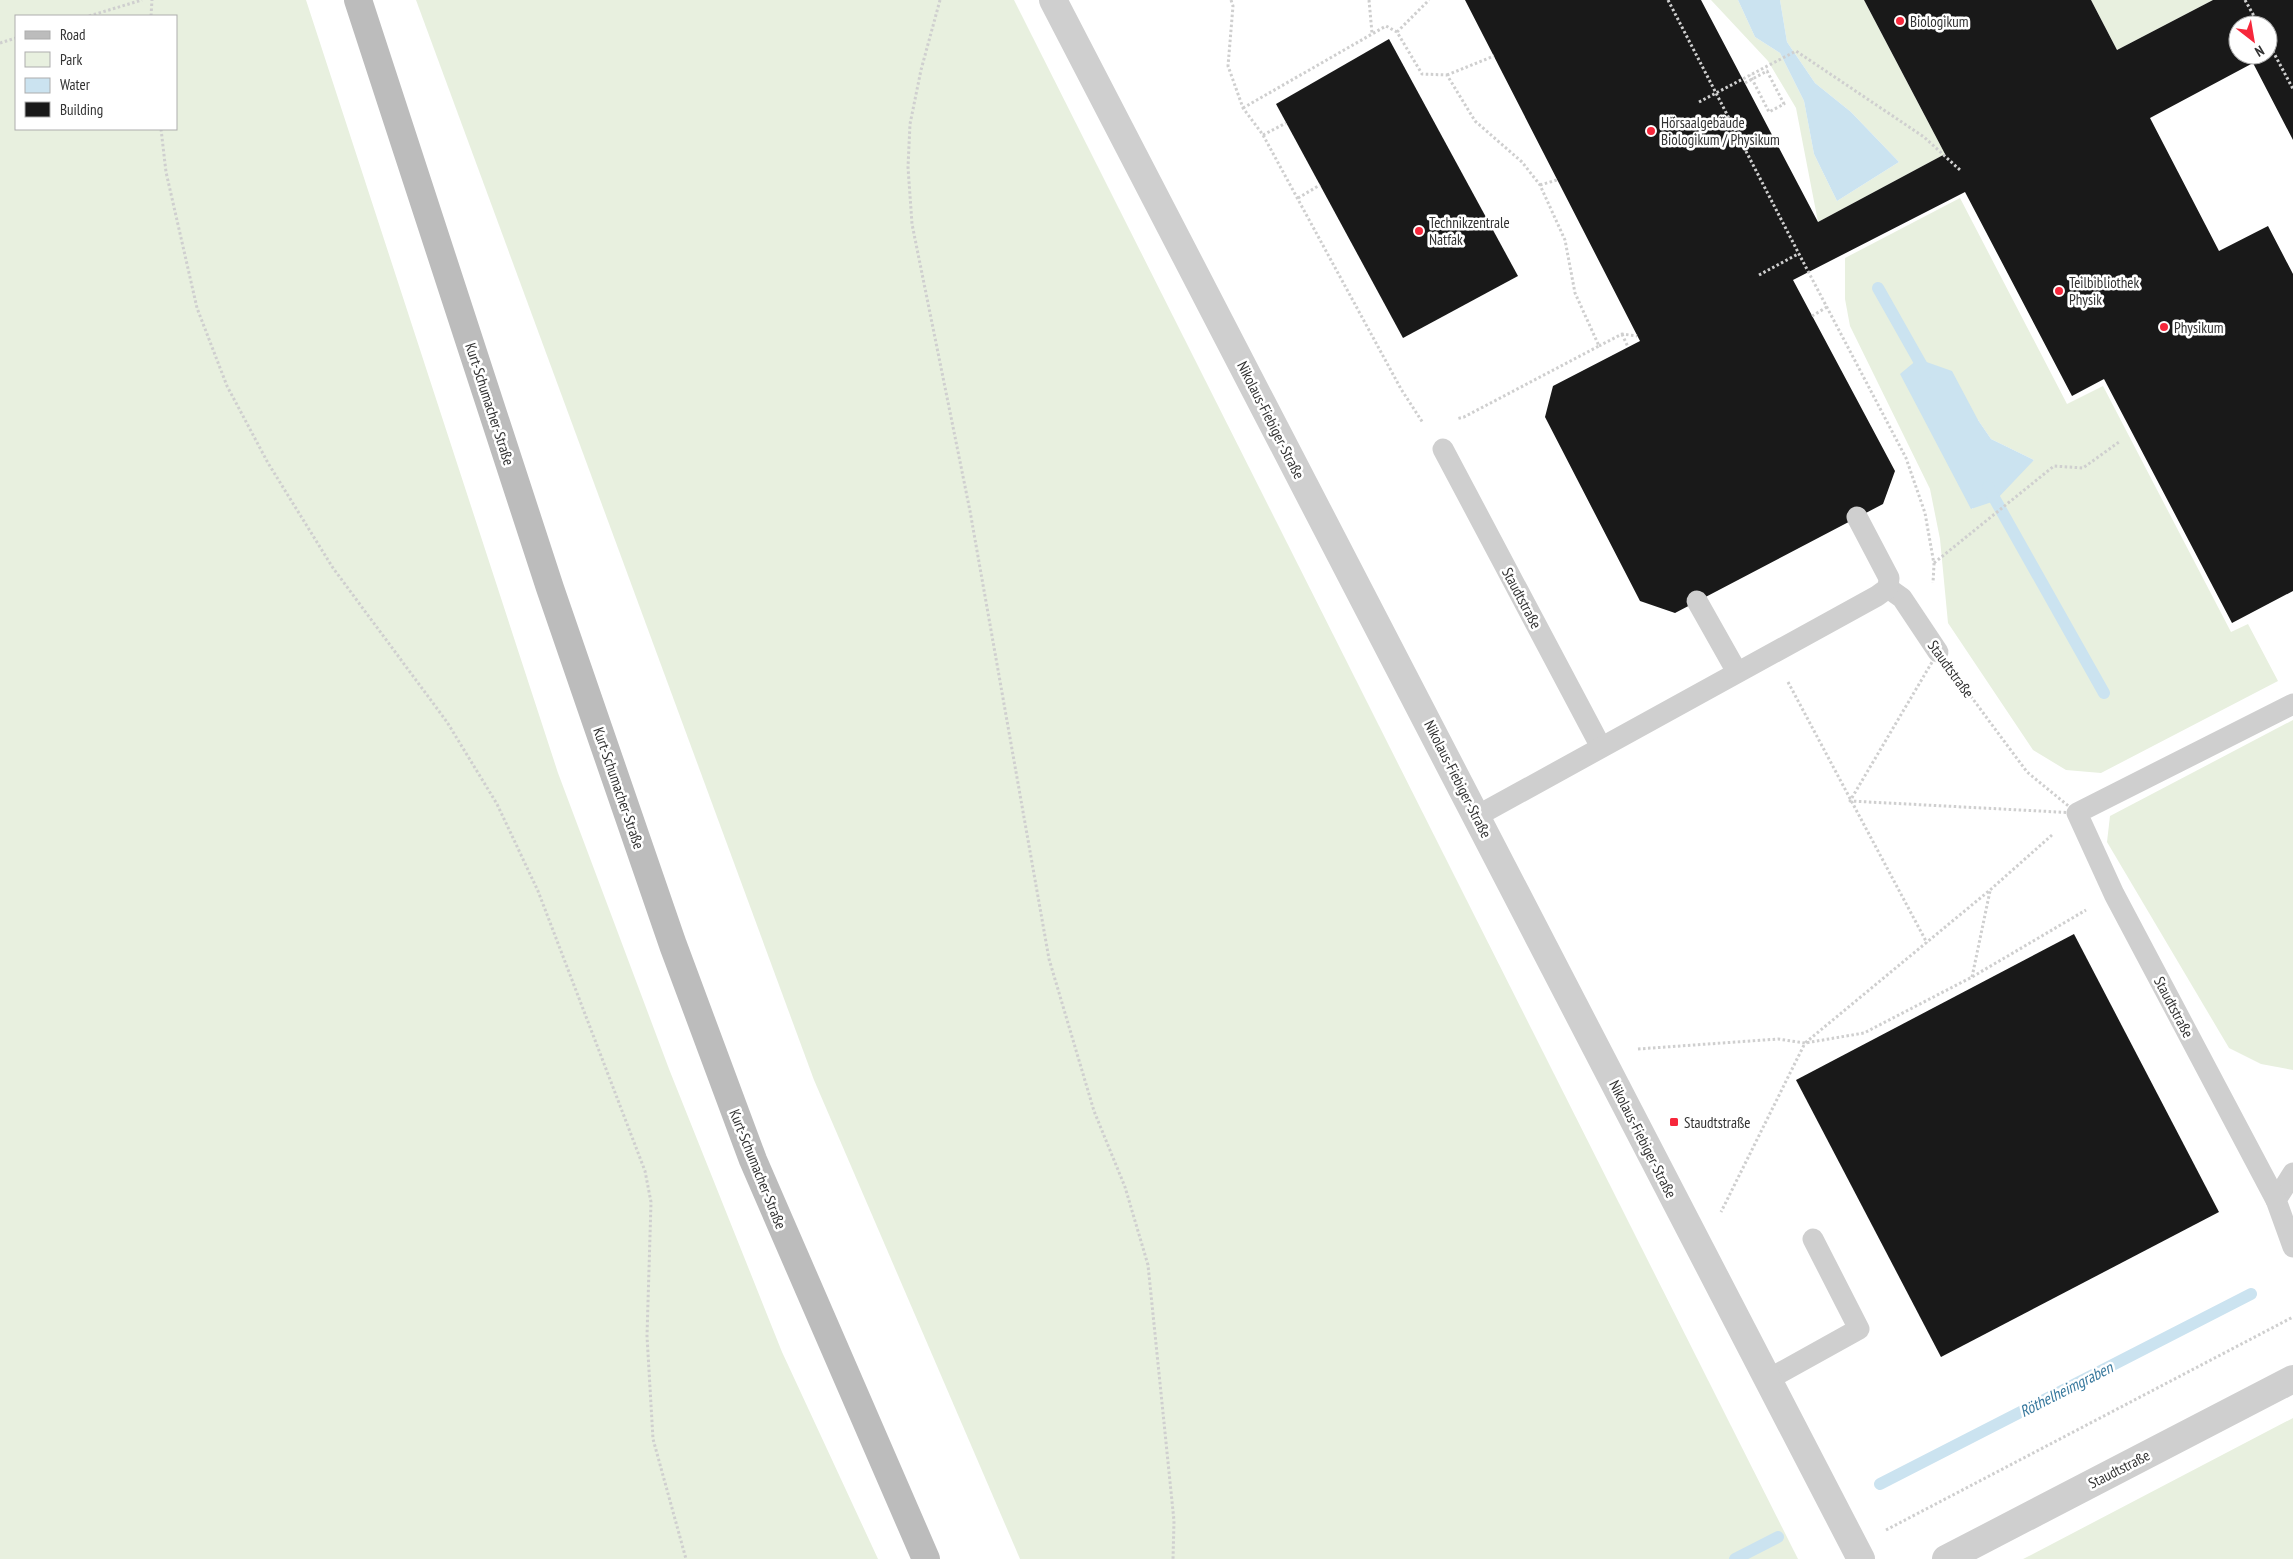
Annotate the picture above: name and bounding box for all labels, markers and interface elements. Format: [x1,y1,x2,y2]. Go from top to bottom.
place label: Biologikum [1910,12,1969,31]
legend [15,15,178,130]
marker: Biologikum [1894,15,1906,27]
north arrow [2228,15,2278,65]
text: Road [60,25,86,44]
text: N [2252,41,2268,61]
text: Park [60,50,82,69]
text: Water [60,75,91,94]
text: Building [60,100,103,119]
place label: Hörsaalgebäude Biologikum / Physikum [1661,113,1780,149]
marker: Hörsaalgebäude Biologikum / Physikum [1645,125,1657,137]
place label: Technikzentrale Natfak [1429,213,1510,249]
marker: Technikzentrale Natfak [1413,225,1425,237]
place label: Teilbibliothek Physik [2069,273,2140,309]
marker: Teilbibliothek Physik [2053,285,2065,297]
place label: Physikum [2174,318,2223,337]
marker: Physikum [2158,321,2170,333]
street label: Kurt-Schumacher-Straße [461,340,519,468]
street label: Nikolaus-Fiebiger-Straße [1233,358,1309,482]
street label: Staudtstraße [1498,564,1546,632]
street label: Staudtstraße [1924,637,1978,701]
street label: Nikolaus-Fiebiger-Straße [1420,717,1496,841]
street label: Kurt-Schumacher-Straße [589,725,649,851]
street label: Staudtstraße [2150,973,2198,1041]
street label: Nikolaus-Fiebiger-Straße [1605,1077,1681,1201]
street label: Kurt-Schumacher-Straße [725,1106,791,1232]
place label: Staudtstraße [1684,1113,1751,1132]
marker: Staudtstraße [1668,1116,1680,1128]
water label: Röthelheimgraben [2016,1357,2117,1421]
street label: Staudtstraße [2085,1445,2153,1493]

